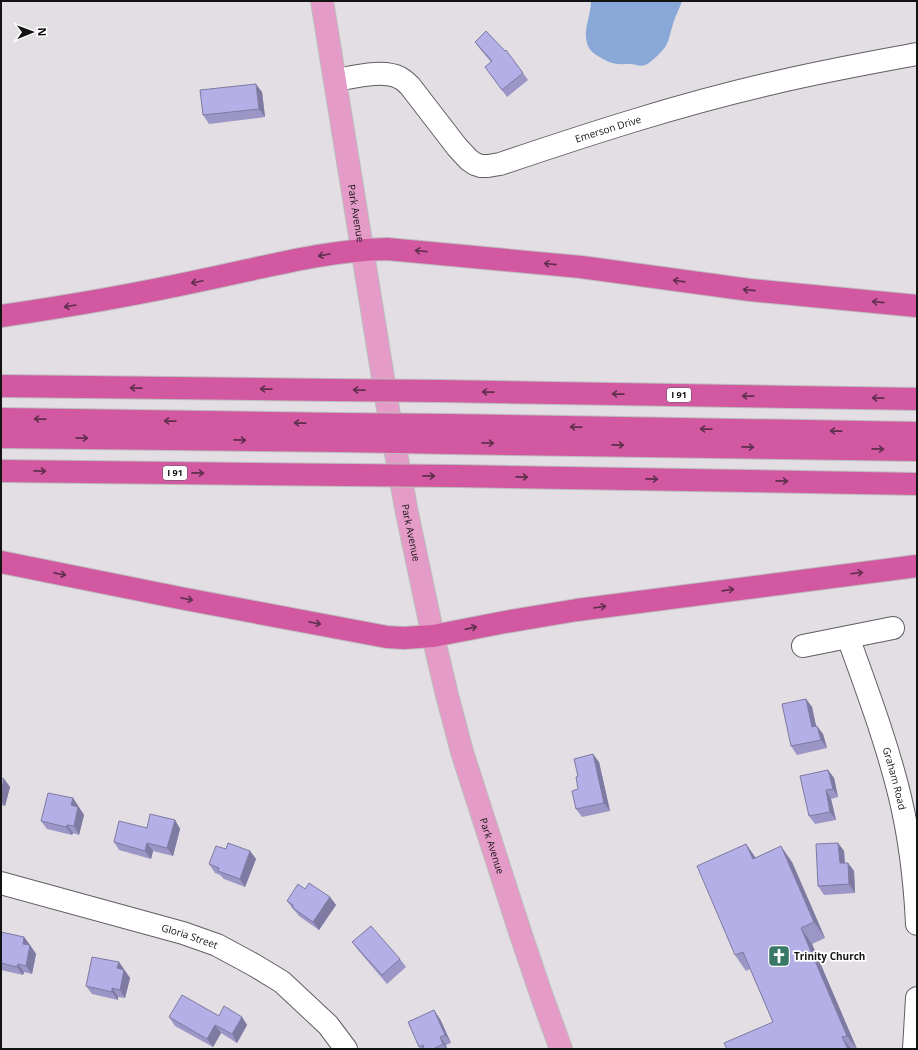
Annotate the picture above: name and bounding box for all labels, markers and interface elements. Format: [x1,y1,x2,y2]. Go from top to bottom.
north arrow [12,12,52,52]
text: N [35,27,50,36]
street label: Emerson Drive [573,112,643,146]
street label: Park Avenue [345,183,368,244]
one-way arrow [415,248,428,255]
one-way arrow [318,251,331,259]
one-way arrow [544,260,557,268]
one-way arrow [673,277,686,285]
one-way arrow [191,278,204,286]
one-way arrow [743,286,756,293]
one-way arrow [872,299,885,306]
one-way arrow [63,302,76,310]
one-way arrow [130,384,143,392]
one-way arrow [260,385,273,393]
one-way arrow [353,386,366,394]
one-way arrow [482,388,495,396]
road number: I 91 [667,388,691,402]
one-way arrow [612,390,625,398]
one-way arrow [742,392,755,400]
one-way arrow [872,394,885,402]
one-way arrow [34,415,47,423]
one-way arrow [164,417,177,425]
one-way arrow [294,419,307,427]
one-way arrow [570,423,583,431]
one-way arrow [700,425,713,433]
one-way arrow [830,427,843,435]
one-way arrow [75,434,88,442]
one-way arrow [233,436,246,444]
one-way arrow [481,439,494,447]
one-way arrow [611,441,624,449]
one-way arrow [741,443,754,451]
one-way arrow [871,445,884,453]
road number: I 91 [163,466,187,480]
one-way arrow [33,467,46,475]
one-way arrow [191,469,204,477]
one-way arrow [422,472,435,480]
one-way arrow [515,474,528,481]
one-way arrow [645,476,658,483]
one-way arrow [775,478,788,485]
street label: Park Avenue [398,503,424,563]
one-way arrow [850,569,863,577]
one-way arrow [53,570,66,578]
one-way arrow [722,586,735,594]
one-way arrow [180,596,193,604]
one-way arrow [593,604,606,611]
one-way arrow [308,620,321,628]
one-way arrow [465,624,478,632]
street label: Graham Road [880,745,910,811]
street label: Park Avenue [477,816,508,876]
street label: Gloria Street [160,920,220,952]
church icon: Trinity Church [766,943,792,969]
place label: Trinity Church [794,949,865,963]

